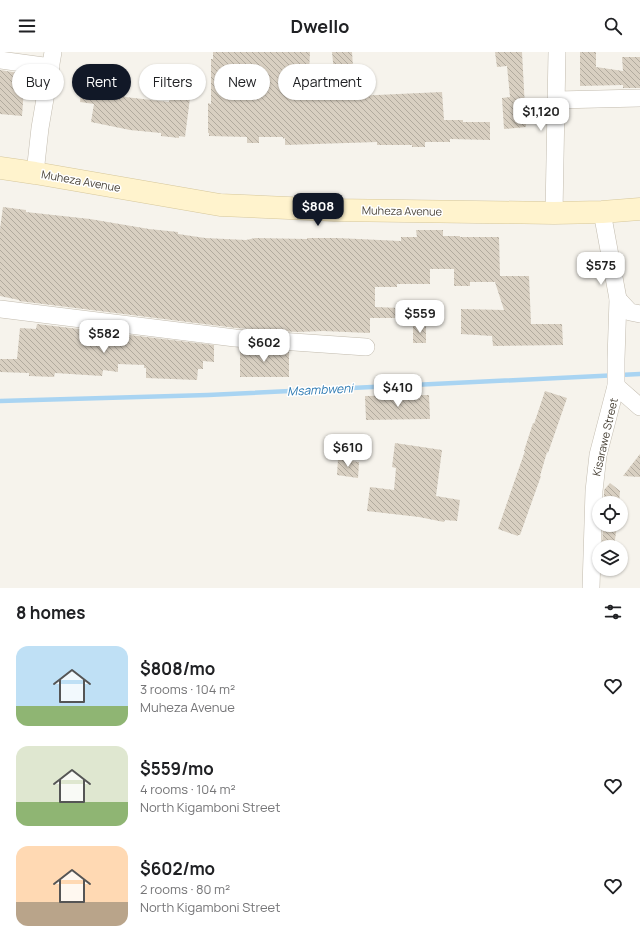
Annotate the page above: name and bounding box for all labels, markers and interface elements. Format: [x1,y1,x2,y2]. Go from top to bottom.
text: Dwello [291,14,349,38]
icon: menu [16,15,38,37]
icon: search [602,15,624,37]
chip: Buy [12,64,64,100]
chip: Rent [72,64,131,100]
chip: Filters [139,64,206,100]
chip: New [214,64,270,100]
chip: Apartment [278,64,376,100]
pin: $1,120 [508,98,574,132]
text: $1,120 [522,102,560,120]
street label: Muheza Avenue [40,166,122,195]
pin: $808 [294,193,342,227]
text: $808 [302,197,334,215]
street label: Muheza Avenue [362,202,443,219]
pin: $575 [577,252,625,286]
text: $575 [586,256,616,274]
pin: $559 [396,300,444,334]
text: $559 [404,304,436,322]
pin: $582 [80,320,128,354]
text: $582 [88,324,120,342]
pin: $602 [240,329,288,363]
text: $602 [248,333,280,351]
pin: $410 [374,374,422,408]
text: $410 [383,378,413,396]
water label: Msambweni [287,379,355,400]
street label: Kisarawe Street [588,396,621,477]
pin: $610 [324,434,372,468]
text: $610 [333,438,363,456]
map controls [592,496,628,576]
button: locate [592,496,628,532]
button: layers [592,540,628,576]
text: 8 homes [16,601,86,624]
icon: filters [602,601,624,623]
text: $808/mo [140,657,215,680]
icon: home [48,662,96,710]
icon: heart [602,675,624,697]
text: 3 rooms · 104 m² [140,680,235,698]
text: Muheza Avenue [140,698,235,716]
text: $559/mo [140,757,214,780]
icon: home [48,762,96,810]
icon: heart [602,775,624,797]
text: 4 rooms · 104 m² [140,780,236,798]
text: North Kigamboni Street [140,798,280,816]
text: $602/mo [140,857,215,880]
icon: home [48,862,96,910]
icon: heart [602,875,624,897]
text: 2 rooms · 80 m² [140,880,230,898]
text: North Kigamboni Street [140,898,280,916]

